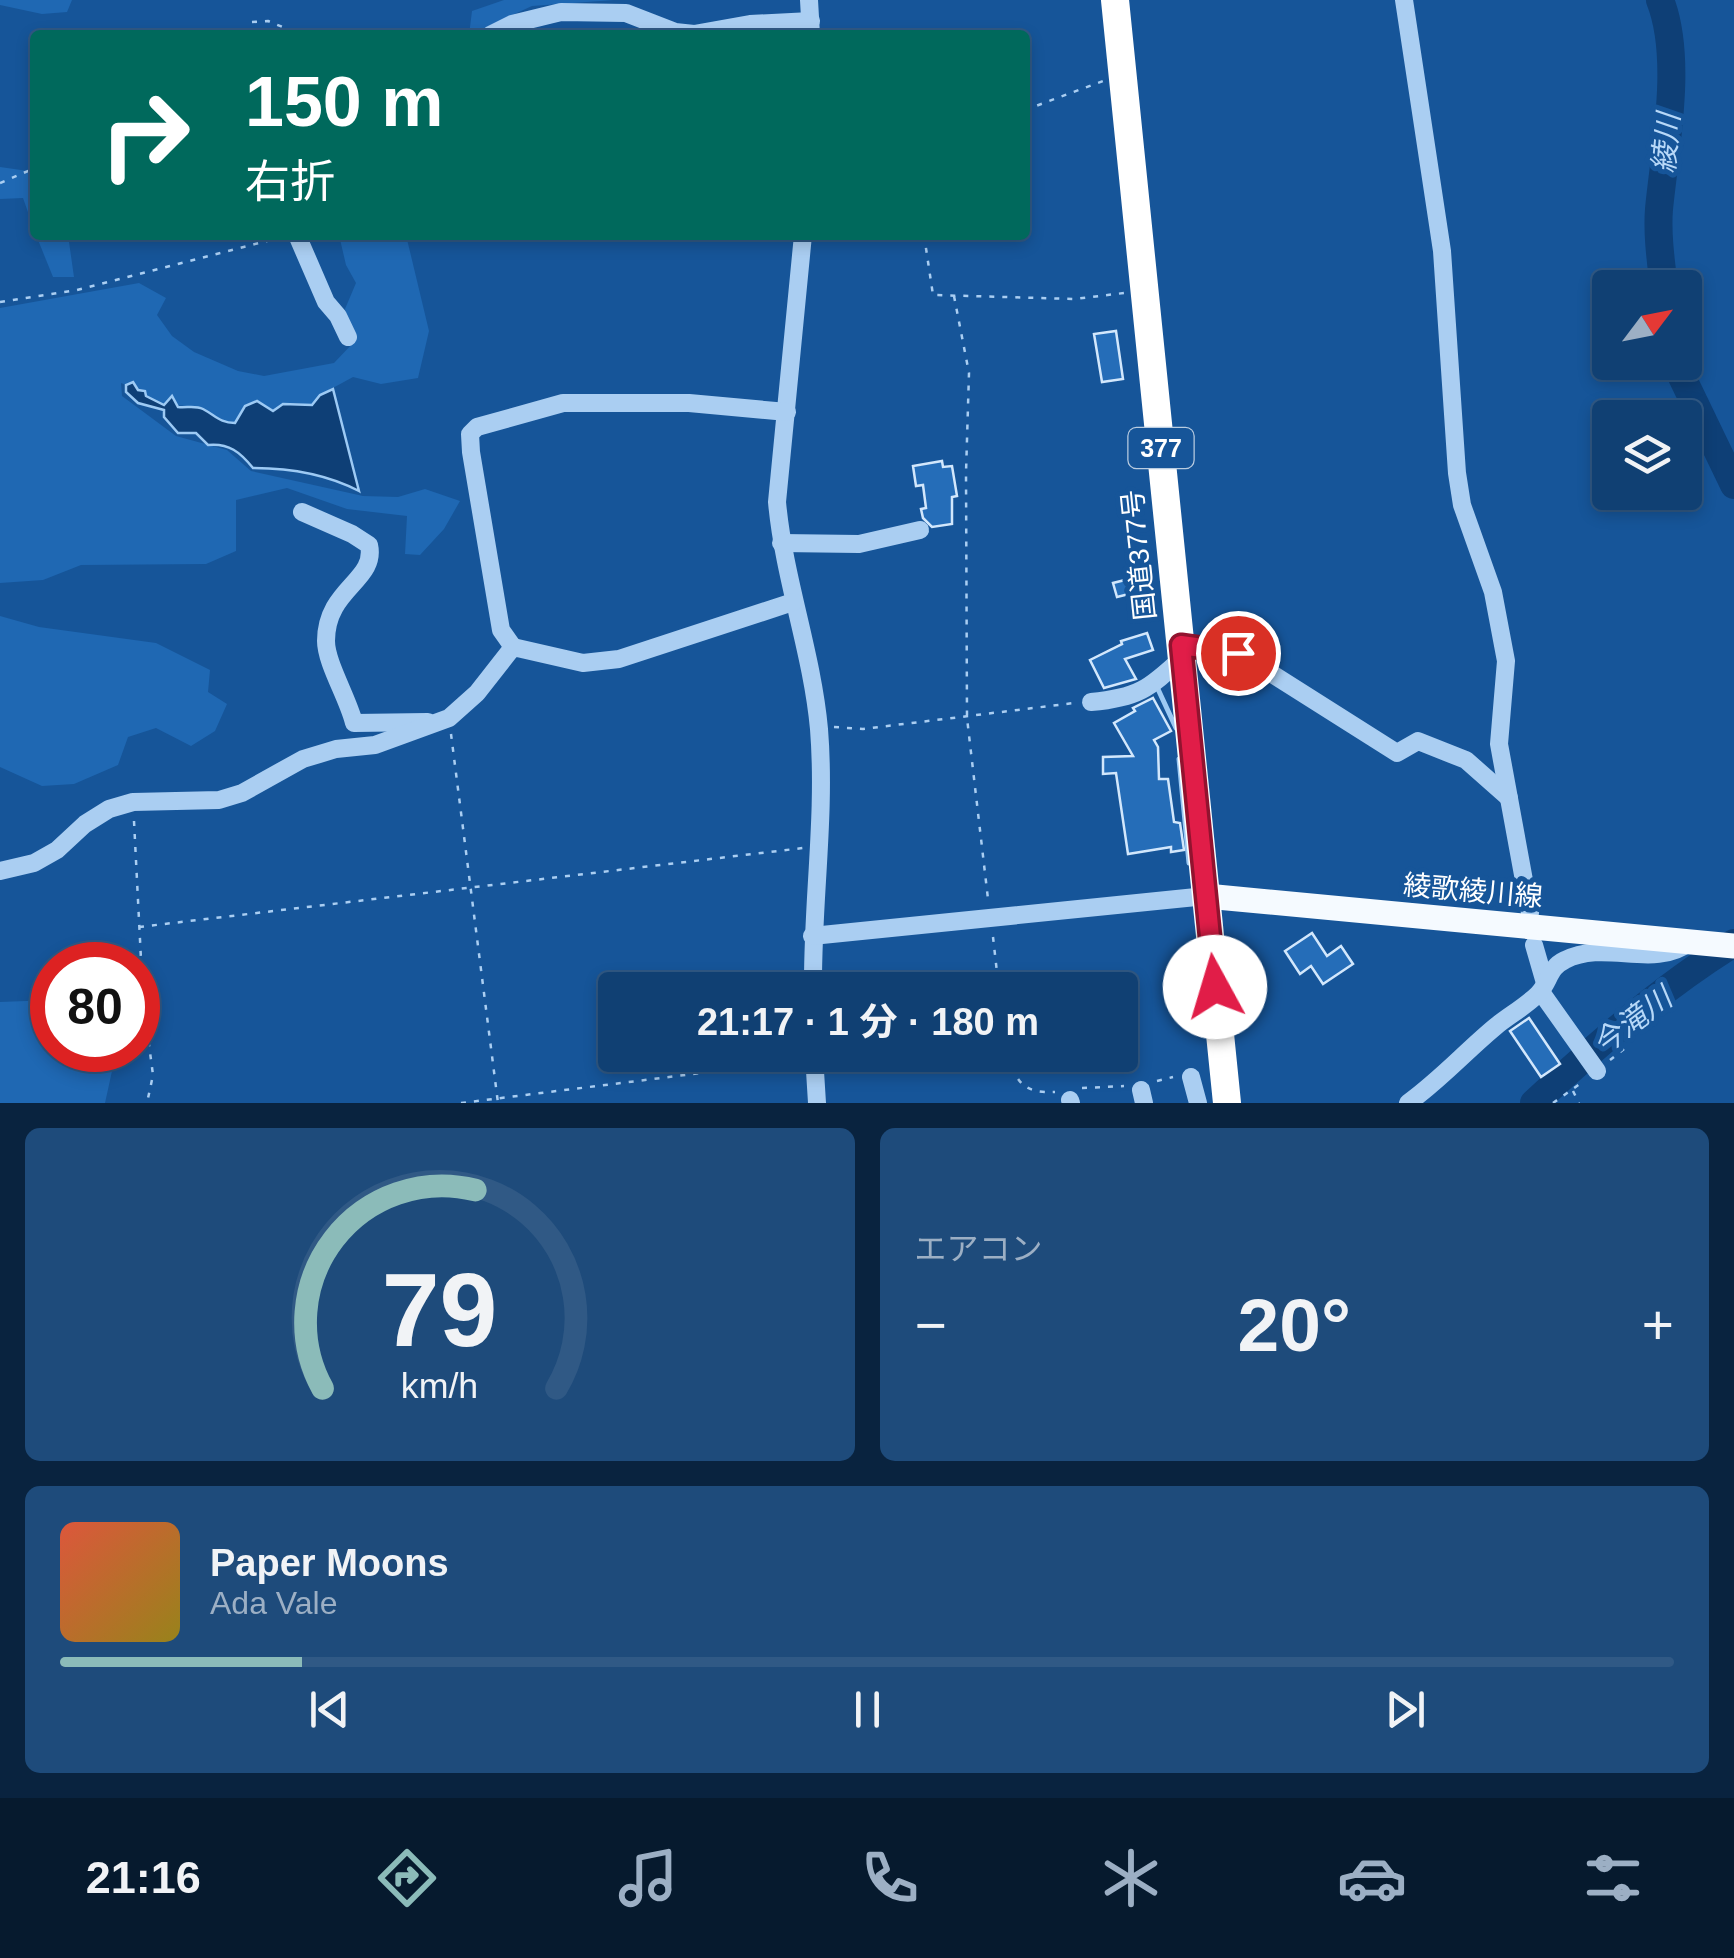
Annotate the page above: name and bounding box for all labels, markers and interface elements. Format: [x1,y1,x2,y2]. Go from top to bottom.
text: 150 m [245,63,443,141]
icon: right [80,70,210,200]
water label: 綾川 [1647,109,1685,174]
text: 右折 [245,156,335,207]
north arrow [1592,270,1702,380]
map controls [1592,270,1702,510]
button: layers [1592,400,1702,510]
road number: 377 [1128,428,1194,468]
street label: 国道377号 [1117,488,1161,622]
pin [1196,611,1281,696]
icon: arrive [1211,626,1266,681]
street label: 綾歌綾川線 [1402,869,1544,913]
position arrow [1163,935,1267,1039]
speed limit sign: 80 [30,942,160,1072]
water label: 今滝川 [1586,979,1680,1061]
text: 21:17 · 1 分 · 180 m [697,1001,1039,1043]
text: エアコン [915,1231,1043,1267]
text: 79 [382,1252,498,1368]
text: 20° [1238,1283,1351,1367]
text: − [915,1294,947,1356]
text: + [1642,1294,1674,1356]
text: km/h [401,1366,478,1406]
text: Paper Moons [210,1542,449,1584]
text: Ada Vale [210,1585,338,1621]
icon: previous [302,1682,357,1737]
icon: pause [840,1682,895,1737]
icon: next [1378,1682,1433,1737]
icon: directions [372,1843,442,1913]
icon: music [613,1843,683,1913]
icon: phone [855,1843,925,1913]
icon: climate [1096,1843,1166,1913]
icon: car [1337,1843,1407,1913]
icon: filters [1578,1843,1648,1913]
text: 21:16 [86,1852,201,1903]

